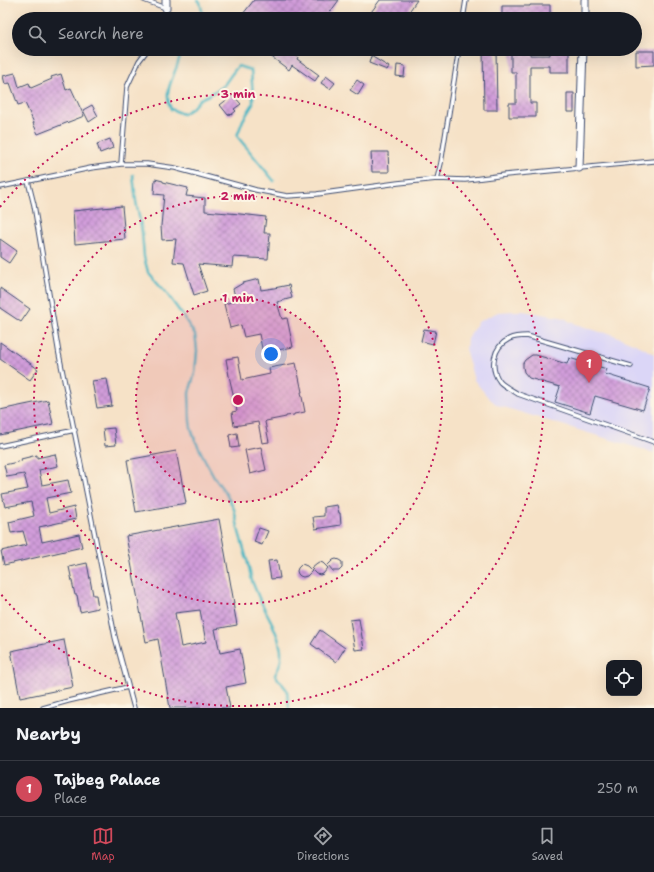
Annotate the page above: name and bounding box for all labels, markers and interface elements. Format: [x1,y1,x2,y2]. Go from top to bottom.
search box [12,12,642,56]
icon: search [26,23,48,45]
text: Search here [58,24,144,44]
text: 3 min [221,86,256,102]
text: 2 min [221,188,256,204]
text: 1 min [222,290,254,306]
your location [261,344,281,364]
pin: 1 [576,350,602,383]
centre of rings [231,393,245,407]
map controls [606,660,642,696]
button: locate [606,660,642,696]
text: Nearby [16,723,81,745]
text: Tajbeg Palace [54,770,161,790]
text: 1 [26,780,32,797]
text: 250 m [597,780,638,797]
text: Place [54,790,87,807]
tab: Map [91,825,115,864]
tab: Directions [297,825,349,864]
tab: Saved [532,825,563,864]

